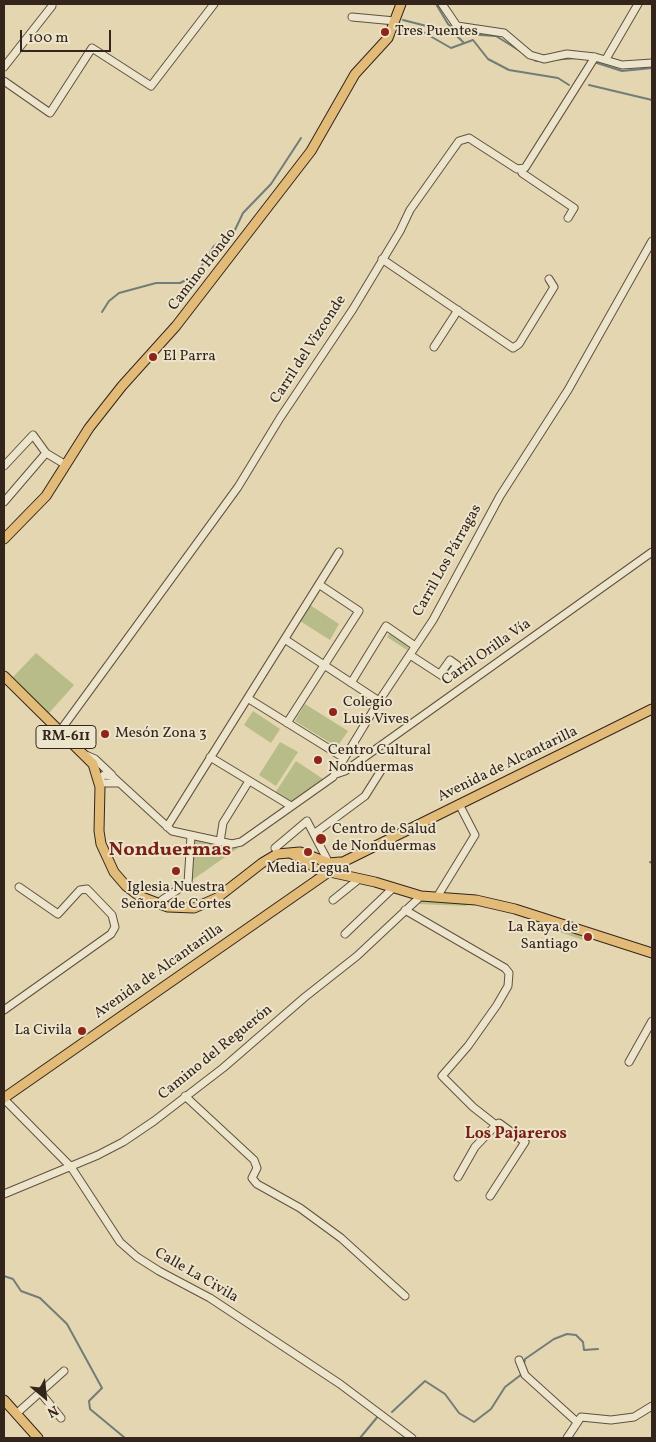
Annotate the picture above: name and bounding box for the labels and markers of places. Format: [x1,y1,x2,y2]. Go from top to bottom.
place label: Tres Puentes [395,23,478,41]
marker: Tres Puentes [379,26,391,38]
place label: El Parra [163,348,216,366]
marker: El Parra [147,351,159,363]
place label: Colegio Luis Vives [343,694,409,729]
marker: Colegio Luis Vives [327,706,339,718]
place label: Mesón Zona 3 [115,725,207,743]
marker: Mesón Zona 3 [99,728,111,740]
place label: Centro Cultural Nonduermas [328,742,431,777]
marker: Centro Cultural Nonduermas [312,754,324,766]
place label: Centro de Salud de Nonduermas [332,821,436,856]
marker: Centro de Salud de Nonduermas [314,832,328,846]
marker: Media Legua [302,846,314,858]
place label: Media Legua [266,860,350,878]
marker: Iglesia Nuestra Señora de Cortes [170,865,182,877]
place label: Iglesia Nuestra Señora de Cortes [121,879,231,914]
place label: La Raya de Santiago [508,919,578,954]
marker: La Raya de Santiago [582,931,594,943]
place label: La Civila [14,1022,72,1040]
marker: La Civila [76,1025,88,1037]

